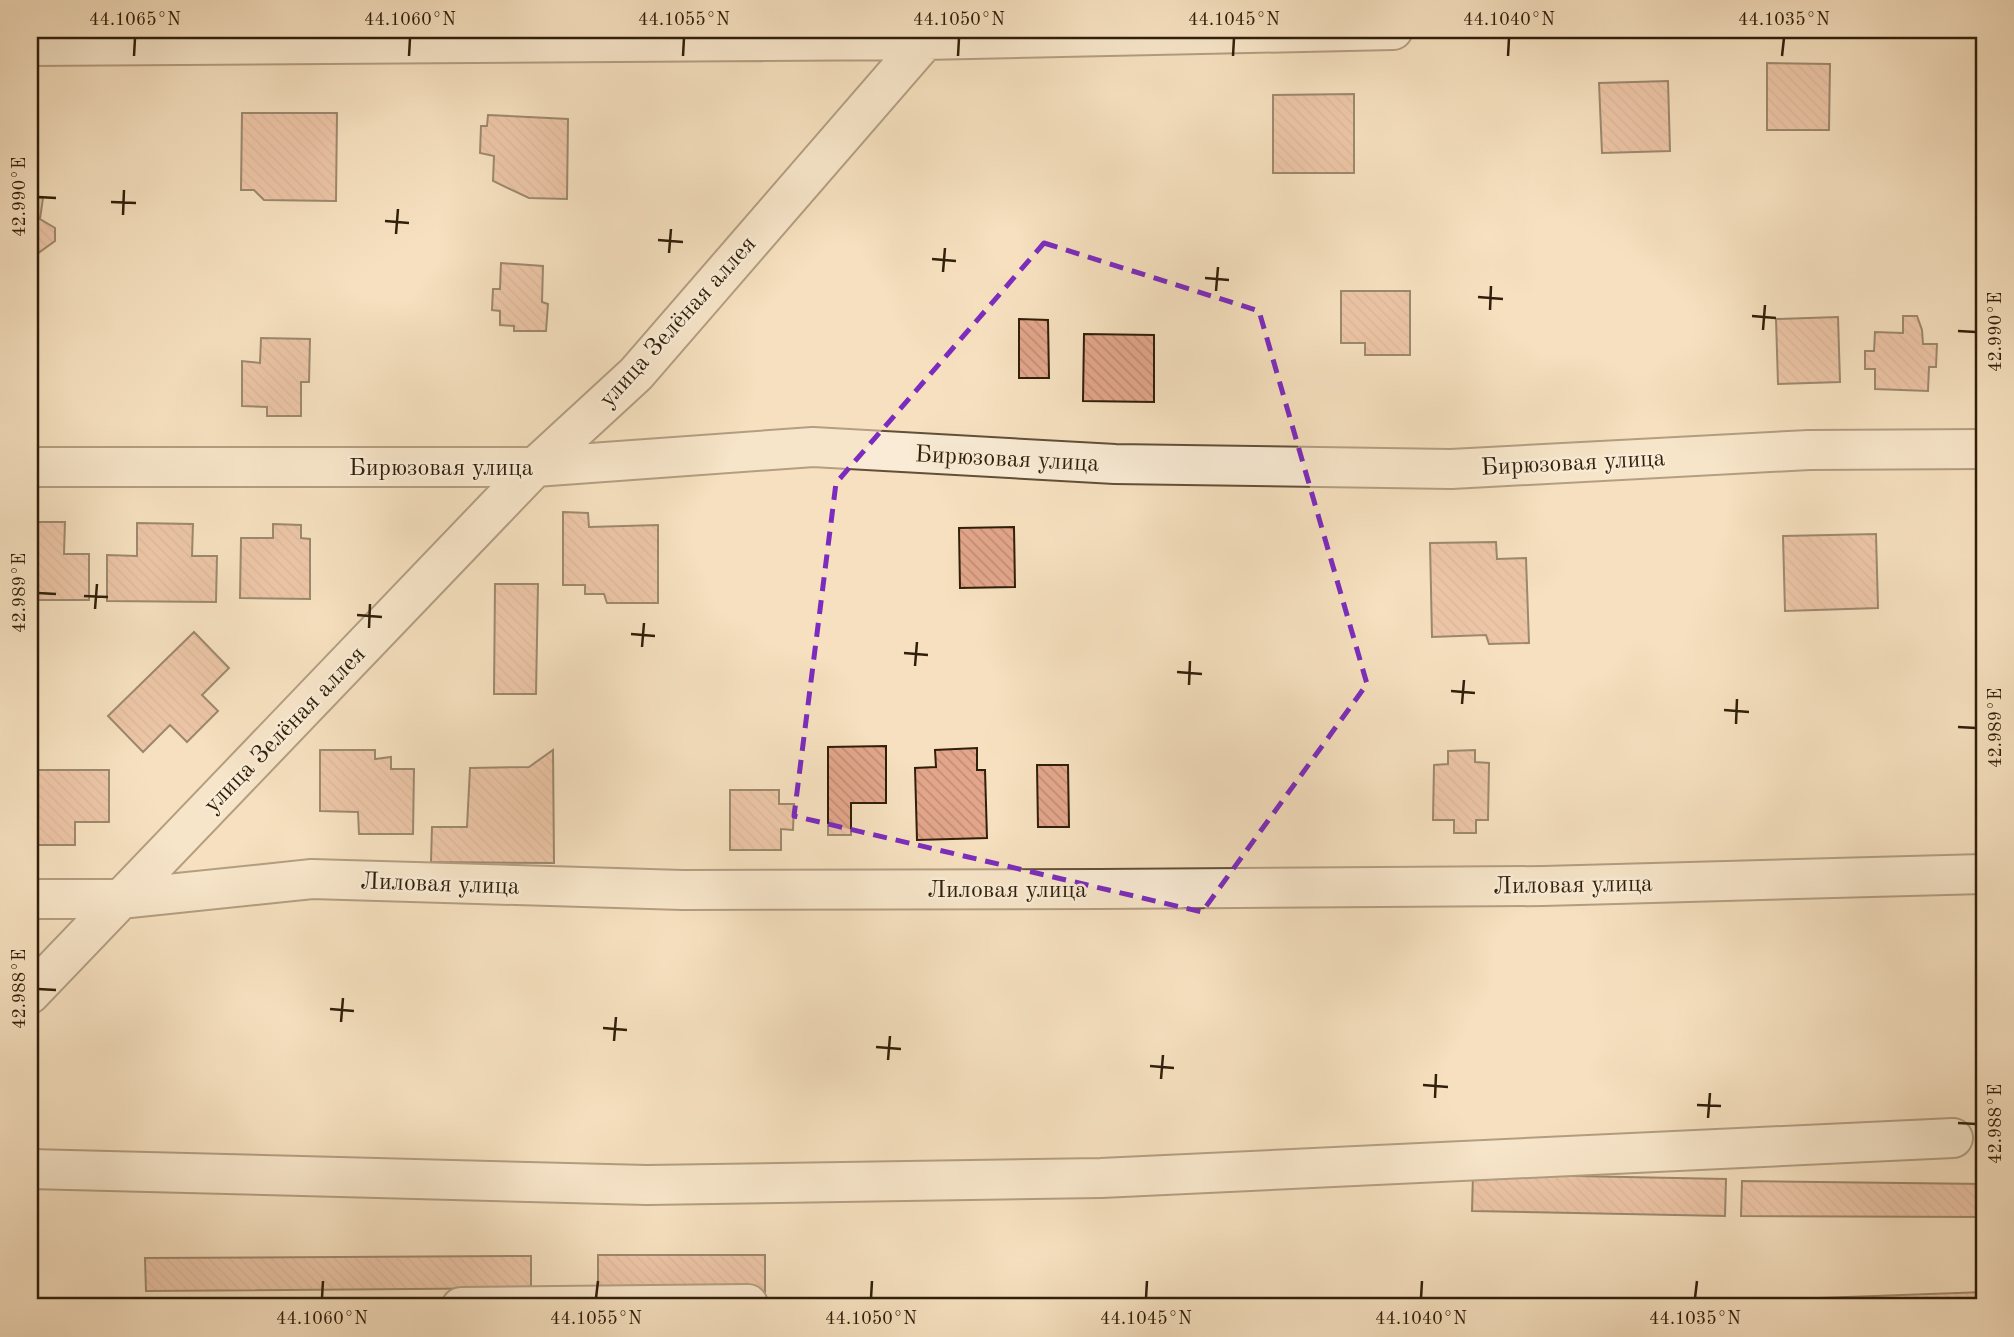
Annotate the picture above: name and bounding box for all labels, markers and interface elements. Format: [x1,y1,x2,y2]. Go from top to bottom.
text: 44.1065°N [89,11,181,29]
text: 44.1060°N [364,11,456,29]
text: 44.1055°N [638,11,730,29]
text: 44.1050°N [913,11,1005,29]
text: 44.1045°N [1188,11,1280,29]
text: 44.1040°N [1463,11,1555,29]
text: 44.1035°N [1738,11,1830,29]
text: 42.990°E [11,157,29,237]
street label: улица Зелёная аллея [596,232,761,413]
text: 42.990°E [1987,292,2005,372]
street label: Бирюзовая улица [914,443,1100,477]
street label: Бирюзовая улица [1480,447,1666,481]
street label: Бирюзовая улица [349,457,533,481]
text: 42.989°E [11,553,29,633]
street label: улица Зелёная аллея [200,643,371,818]
text: 42.989°E [1987,688,2005,768]
street label: Лиловая улица [360,870,520,900]
street label: Лиловая улица [1493,873,1653,899]
street label: Лиловая улица [927,879,1087,903]
text: 42.988°E [11,949,29,1029]
text: 42.988°E [1987,1084,2005,1164]
text: 44.1060°N [276,1310,368,1328]
text: 44.1055°N [550,1310,642,1328]
text: 44.1050°N [825,1310,917,1328]
text: 44.1045°N [1100,1310,1192,1328]
text: 44.1040°N [1375,1310,1467,1328]
text: 44.1035°N [1649,1310,1741,1328]

